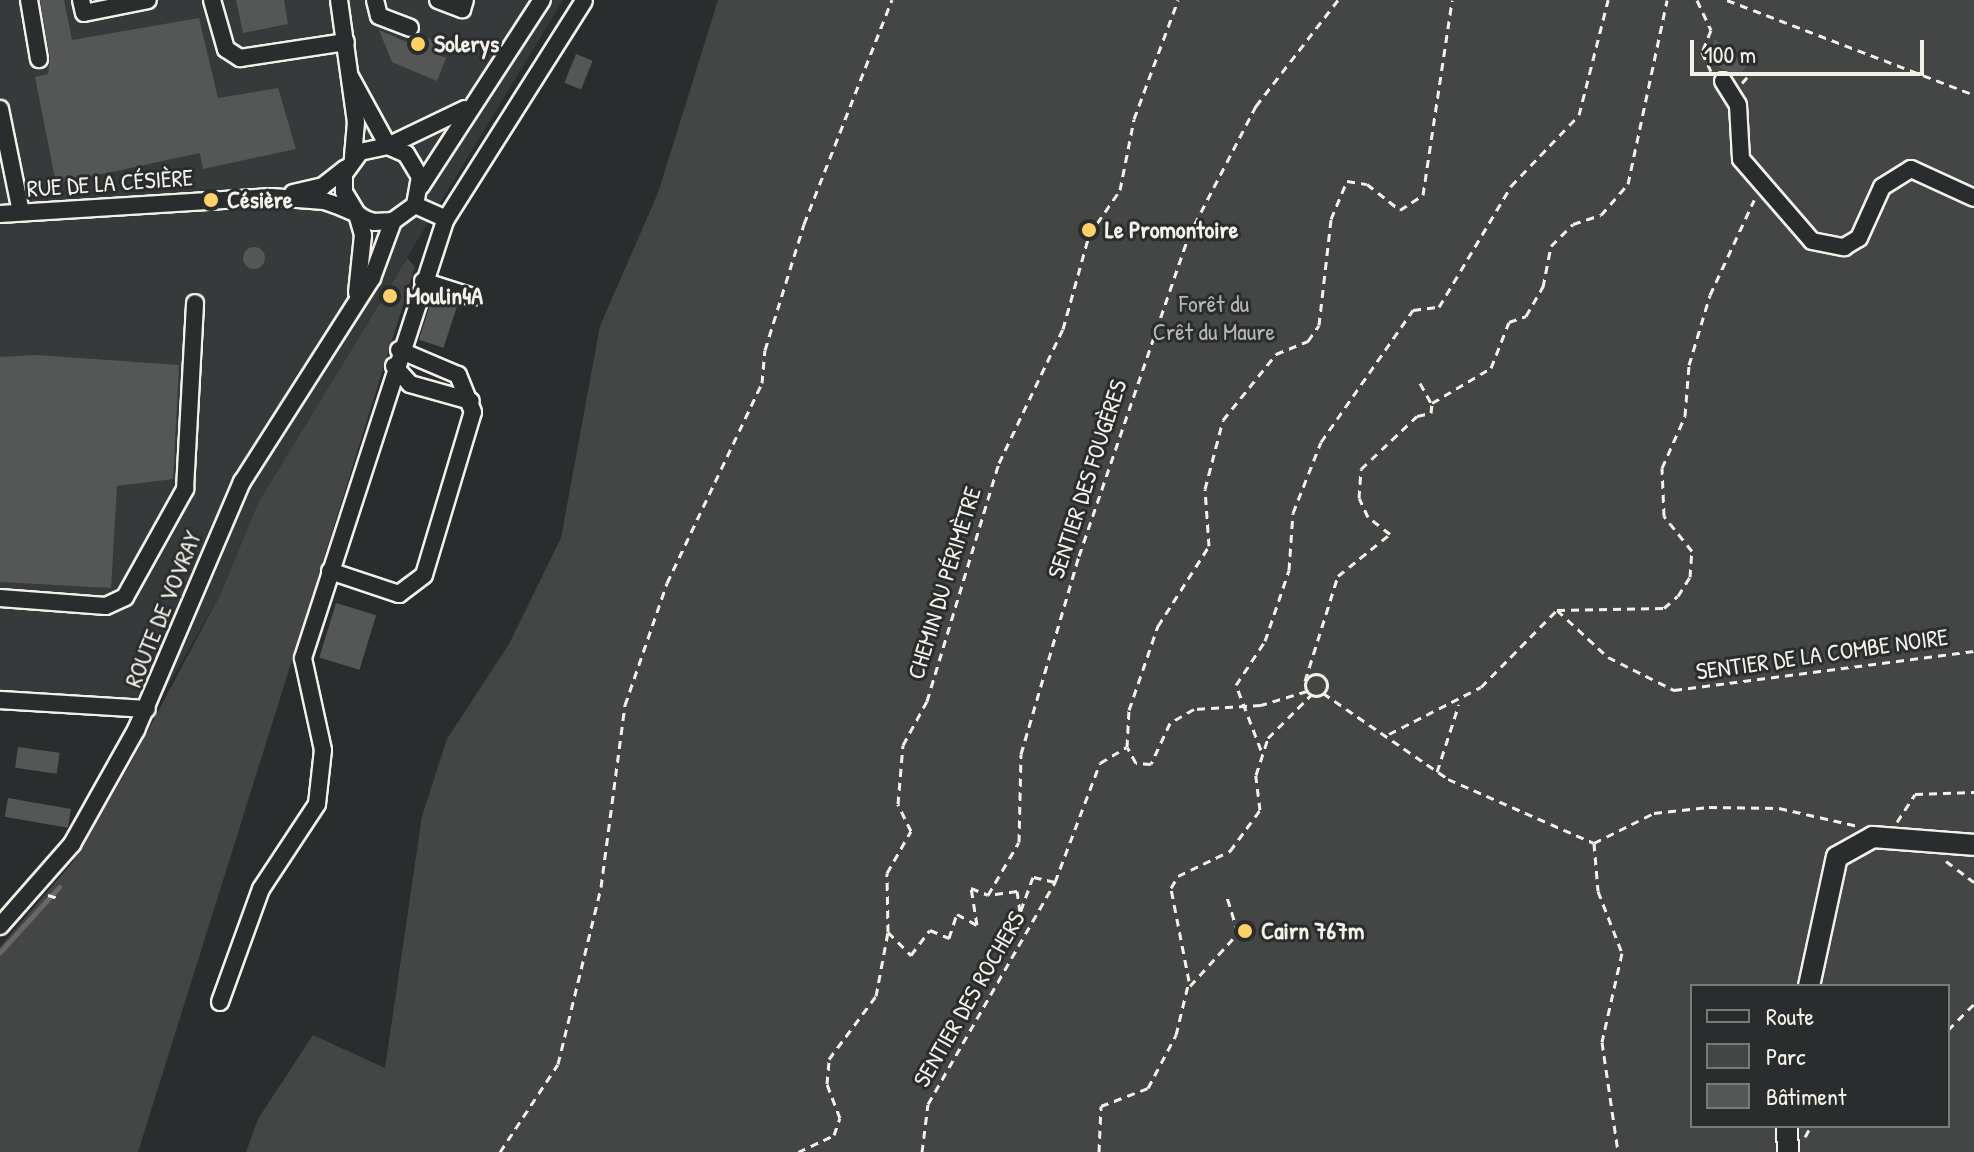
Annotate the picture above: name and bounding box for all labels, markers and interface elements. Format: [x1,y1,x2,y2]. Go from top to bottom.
scale bar [1694,24,1928,74]
place label: Solerys [434,30,499,58]
marker: Solerys [409,35,427,53]
text: 100 m [1704,38,1756,70]
street label: RUE DE LA CÉSIÈRE [26,163,194,203]
place label: Césière [227,186,293,214]
marker: Césière [202,191,220,209]
place label: Le Promontoire [1105,216,1238,244]
marker: Le Promontoire [1080,221,1098,239]
place label: Moulin4A [406,282,483,310]
marker: Moulin4A [381,287,399,305]
park label: Forêt du Crêt du Maure [1153,290,1275,346]
street label: SENTIER DES FOUGÈRES [1041,376,1133,582]
street label: CHEMIN DU PÉRIMÈTRE [901,483,987,683]
street label: ROUTE DE VOVRAY [119,527,207,691]
street label: SENTIER DE LA COMBE NOIRE [1694,622,1950,686]
street label: SENTIER DES ROCHERS [907,906,1031,1092]
place label: Cairn 767m [1261,917,1364,945]
marker: Cairn 767m [1236,922,1254,940]
legend [1690,984,1950,1128]
text: Route [1766,1000,1814,1032]
text: Parc [1766,1040,1806,1072]
text: Bâtiment [1766,1080,1846,1112]

